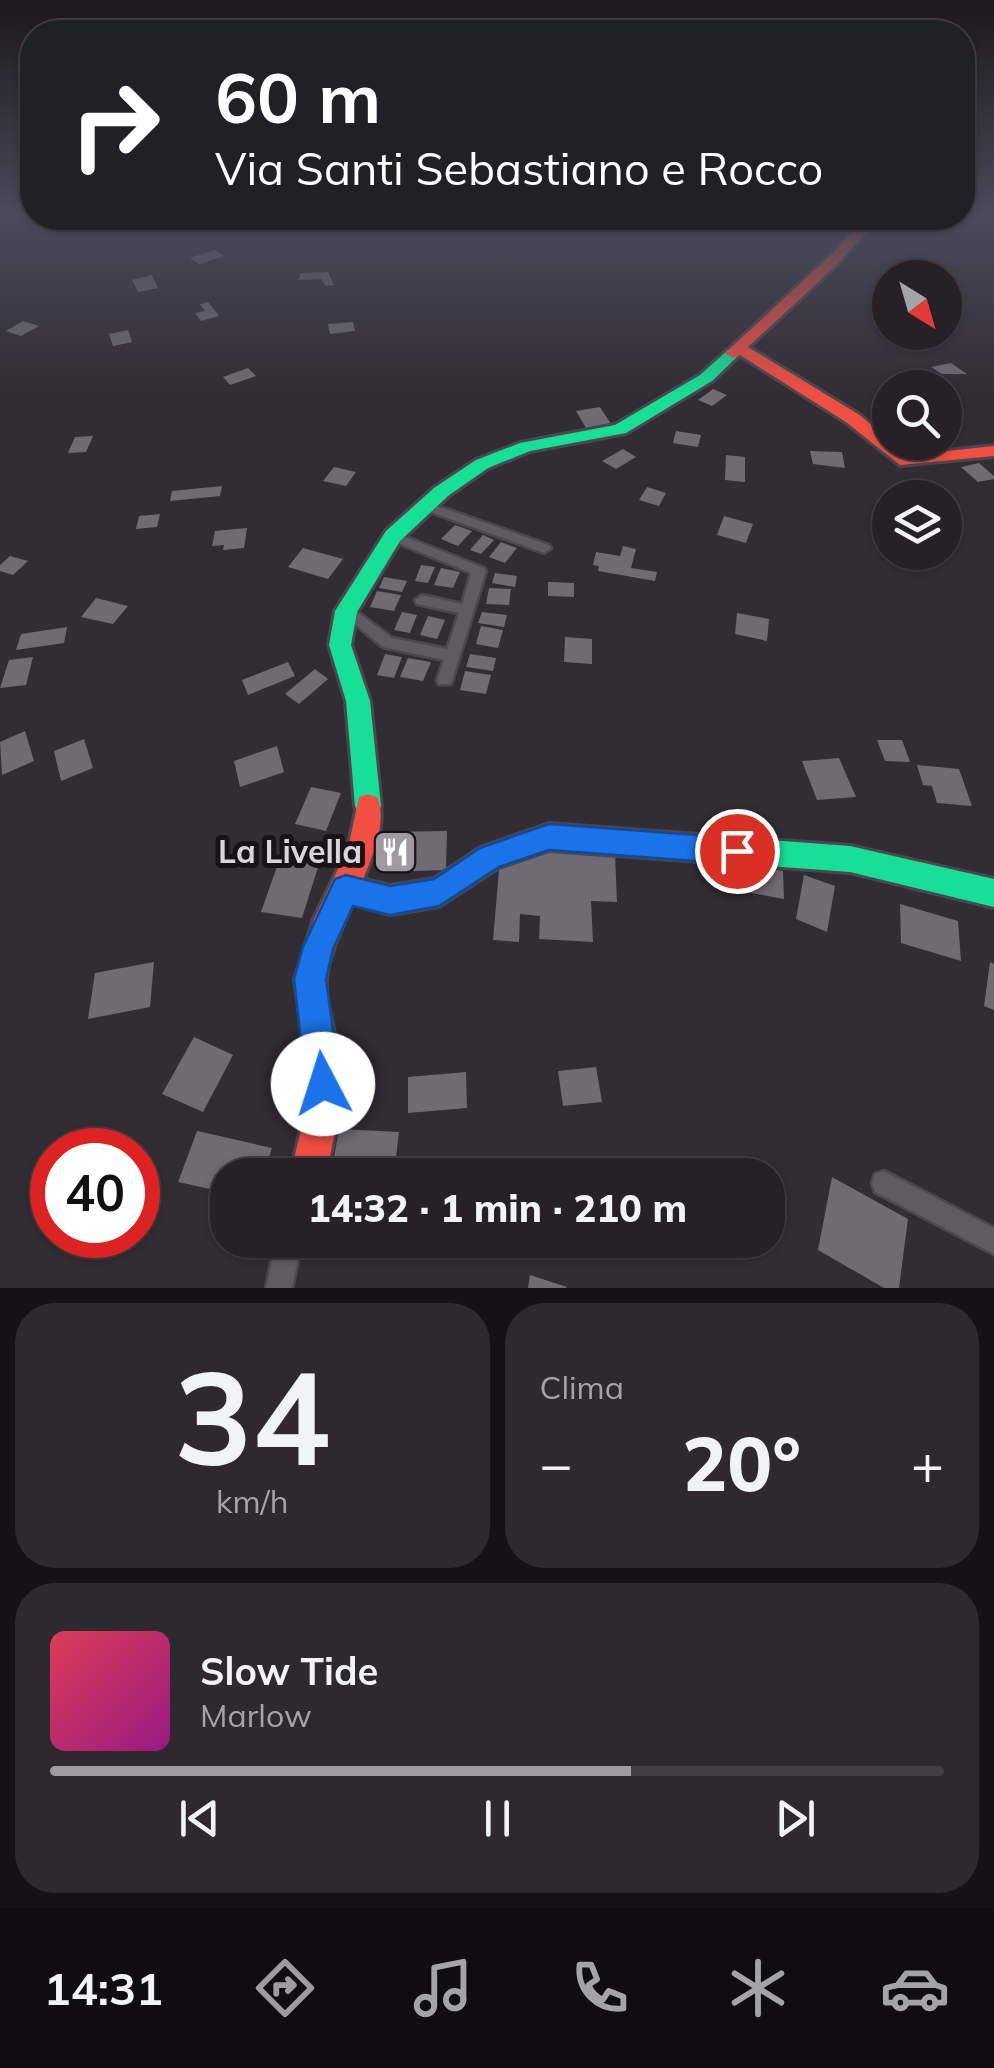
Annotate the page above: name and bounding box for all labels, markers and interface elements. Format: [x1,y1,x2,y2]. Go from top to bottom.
text: 60 m [215,53,381,141]
icon: right [50,60,180,190]
text: Via Santi Sebastiano e Rocco [215,140,823,196]
north arrow [872,260,962,350]
map controls [872,260,962,570]
button: search [872,370,962,460]
button: layers [872,480,962,570]
pin [695,809,780,894]
icon: arrive [710,824,765,879]
restaurant icon: La Livella [372,829,418,875]
place label: La Livella [218,831,362,871]
position arrow [271,1032,375,1136]
speed limit sign: 40 [30,1128,160,1258]
text: 14:32 · 1 min · 210 m [308,1184,687,1232]
text: 34 [174,1334,330,1498]
text: Clima [540,1367,624,1407]
text: 20° [682,1416,801,1510]
text: − [540,1429,573,1498]
text: + [911,1429,944,1498]
text: km/h [216,1481,288,1521]
text: Slow Tide [200,1647,378,1695]
text: Marlow [200,1695,312,1735]
icon: previous [172,1791,227,1846]
icon: pause [470,1791,525,1846]
icon: next [768,1791,823,1846]
icon: directions [250,1953,320,2023]
icon: music [408,1953,478,2023]
icon: phone [565,1953,635,2023]
icon: climate [723,1953,793,2023]
icon: car [880,1953,950,2023]
text: 14:31 [44,1960,163,2016]

